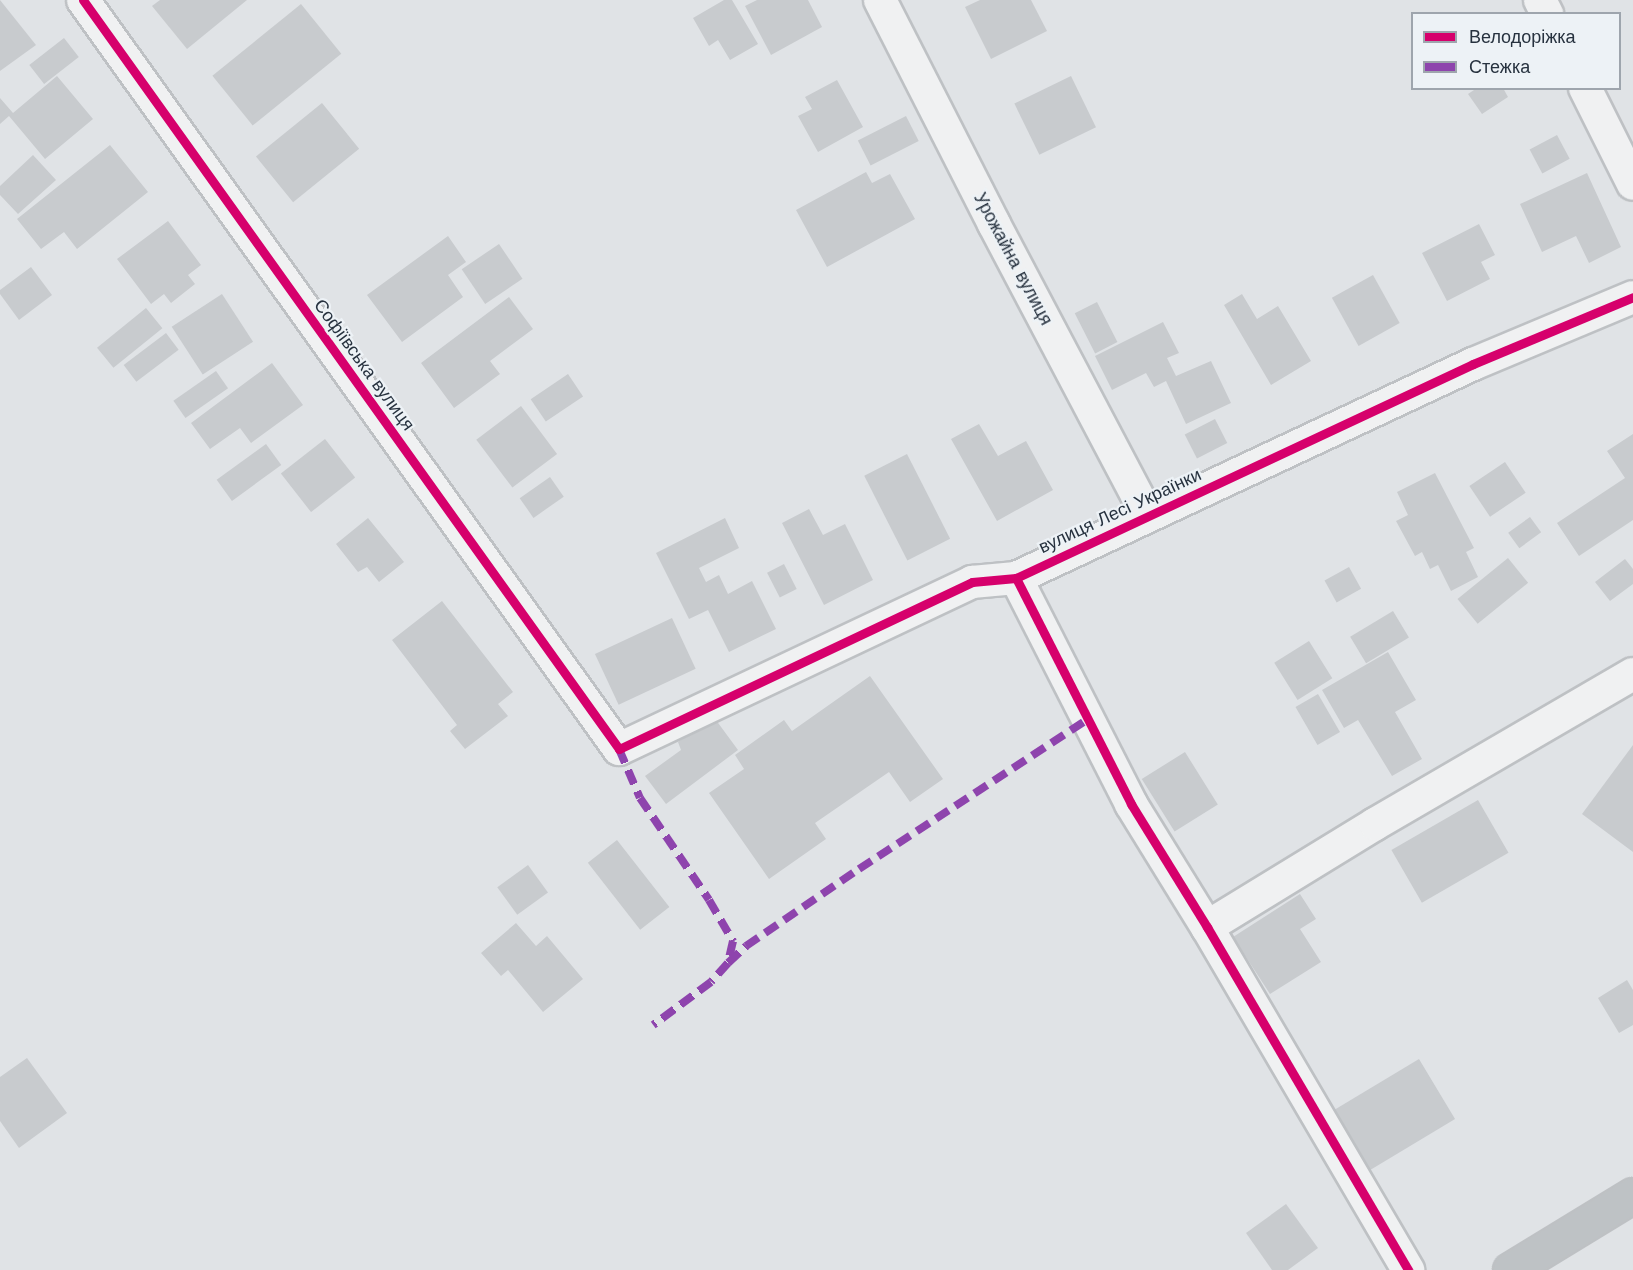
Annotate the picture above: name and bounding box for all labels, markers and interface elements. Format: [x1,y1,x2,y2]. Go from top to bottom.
legend [1411,12,1621,90]
text: Велодоріжка [1469,26,1576,47]
text: Стежка [1469,56,1530,77]
street label: Урожайна вулиця [969,189,1057,329]
street label: Софіївська вулиця [309,295,419,435]
street label: вулиця Лесі Українки [1035,464,1205,558]

